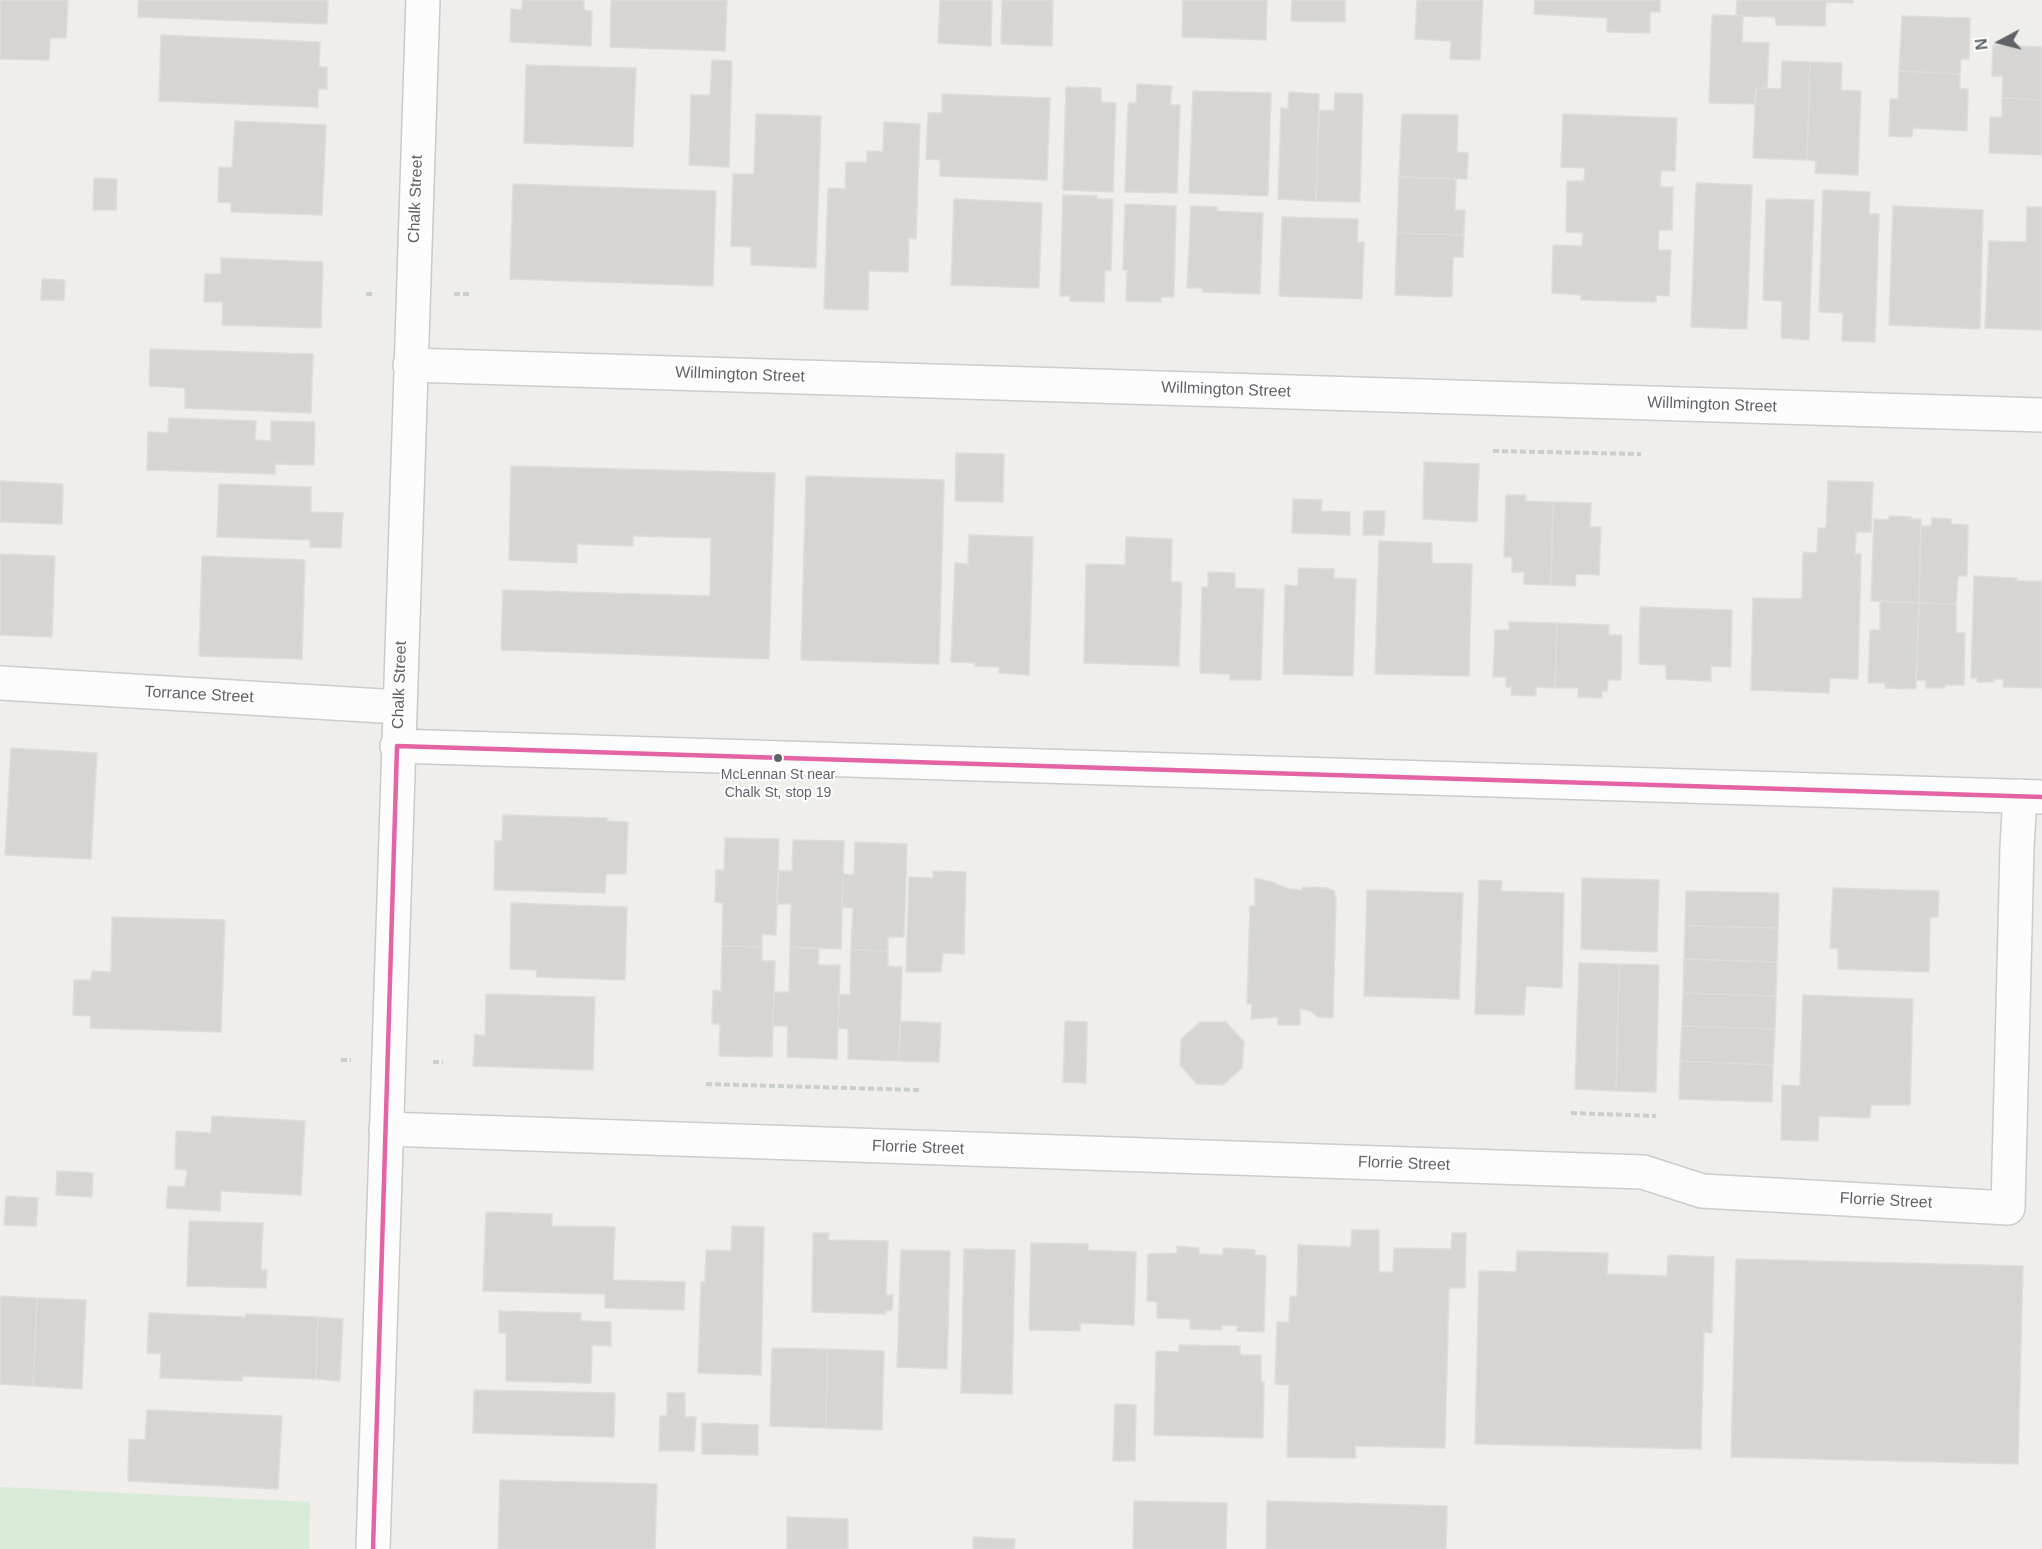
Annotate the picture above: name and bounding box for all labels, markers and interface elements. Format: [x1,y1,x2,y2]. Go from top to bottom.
north arrow [1970,12,2030,72]
text: N [1972,37,1991,51]
street label: Chalk Street [405,155,427,243]
street label: Willmington Street [675,363,805,387]
street label: Willmington Street [1161,378,1291,402]
street label: Willmington Street [1647,393,1777,417]
street label: Chalk Street [389,641,411,729]
street label: Torrance Street [144,683,254,707]
marker: McLennan St near Chalk St, stop 19 [772,752,784,764]
place label: McLennan St near Chalk St, stop 19 [721,767,835,800]
street label: Florrie Street [871,1137,965,1159]
street label: Florrie Street [1357,1153,1451,1175]
street label: Florrie Street [1839,1189,1933,1213]

